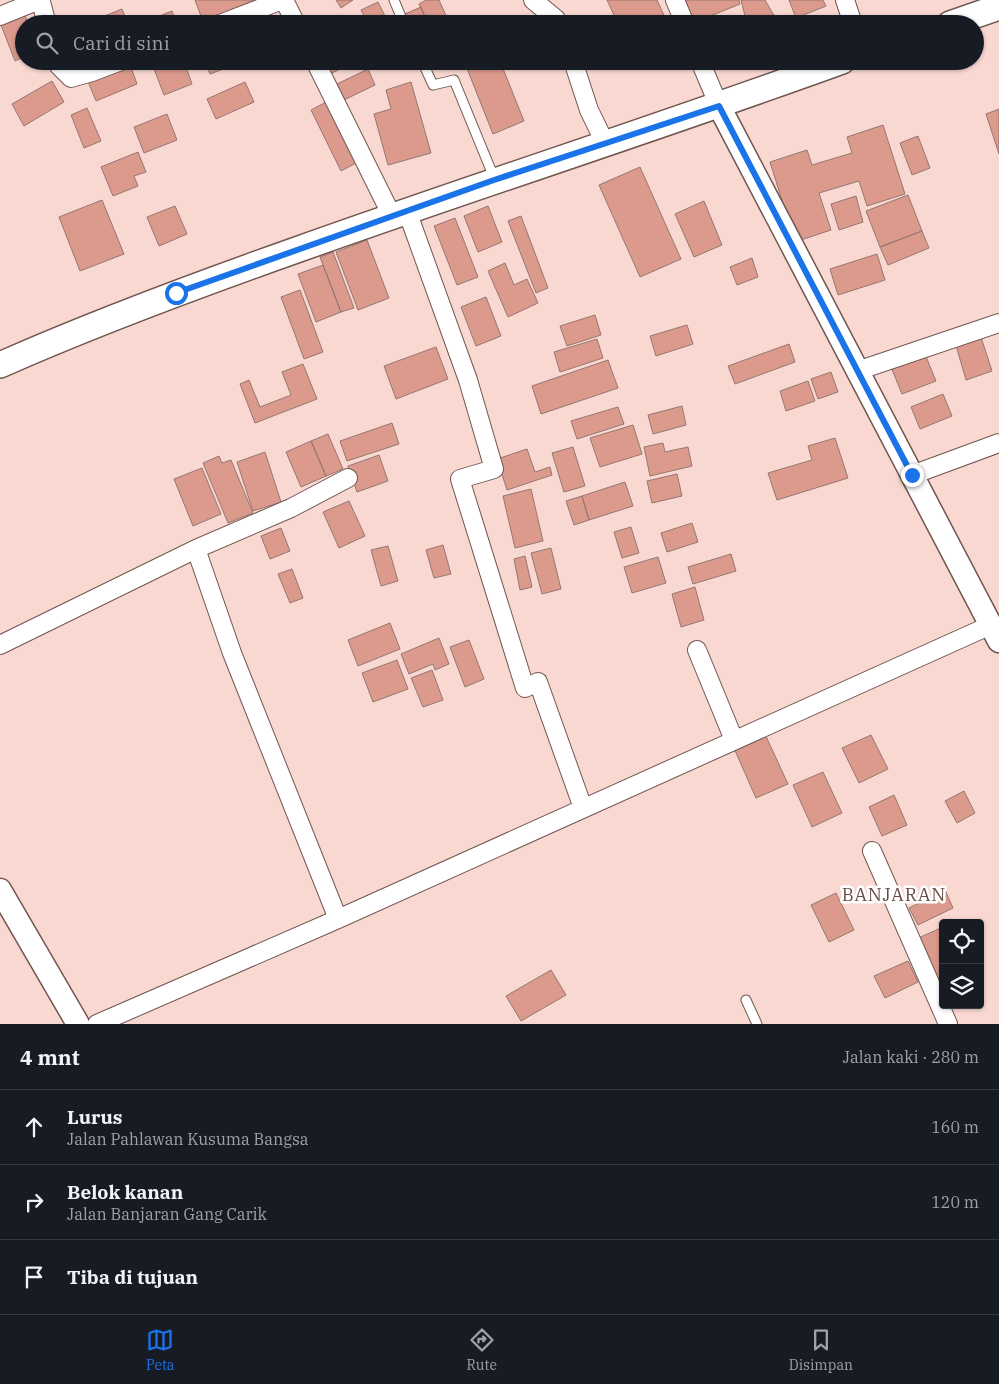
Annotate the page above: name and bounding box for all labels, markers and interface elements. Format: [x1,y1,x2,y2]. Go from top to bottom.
search box [15,15,984,70]
icon: search [33,29,61,57]
text: Cari di sini [73,31,170,55]
route start [165,282,188,305]
route end [901,464,924,487]
district label: BANJARAN [842,883,946,906]
map controls [939,919,984,1009]
button: locate [939,919,984,964]
button: layers [939,964,984,1009]
text: 4 mnt [20,1043,80,1071]
text: Jalan kaki · 280 m [843,1047,979,1067]
text: Lurus [67,1105,122,1129]
icon: ahead [20,1113,48,1141]
text: 160 m [931,1117,979,1137]
text: Jalan Pahlawan Kusuma Bangsa [67,1129,308,1149]
text: Belok kanan [67,1180,183,1204]
icon: right [20,1188,48,1216]
text: 120 m [931,1192,979,1212]
text: Jalan Banjaran Gang Carik [67,1204,267,1224]
icon: arrive [20,1263,48,1291]
text: Tiba di tujuan [67,1265,198,1289]
tab: Peta [146,1326,175,1374]
tab: Rute [466,1326,497,1374]
tab: Disimpan [789,1326,853,1374]

